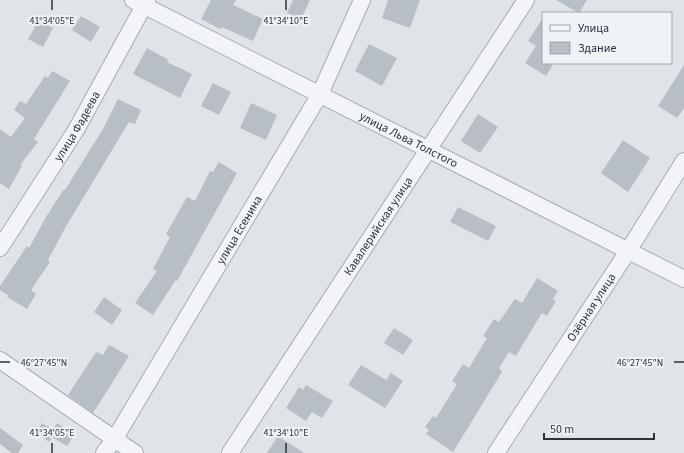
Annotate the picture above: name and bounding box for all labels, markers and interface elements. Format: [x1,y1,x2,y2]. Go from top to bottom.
legend [542,12,672,64]
text: 41°34'05"E [29,14,75,28]
text: 41°34'10"E [263,14,309,28]
text: Улица [578,20,609,37]
text: Здание [578,40,617,57]
street label: улица Фадеева [49,88,104,165]
street label: улица Льва Толстого [356,107,461,172]
street label: Кавалерийская улица [340,173,417,279]
street label: улица Есенина [212,192,266,268]
street label: Озёрная улица [563,270,620,345]
text: 46°27'45"N [21,356,67,370]
text: 46°27'45"N [617,356,663,370]
scale bar [544,415,654,441]
text: 50 m [550,421,574,438]
text: 41°34'05"E [29,426,75,440]
text: 41°34'10"E [263,426,309,440]

